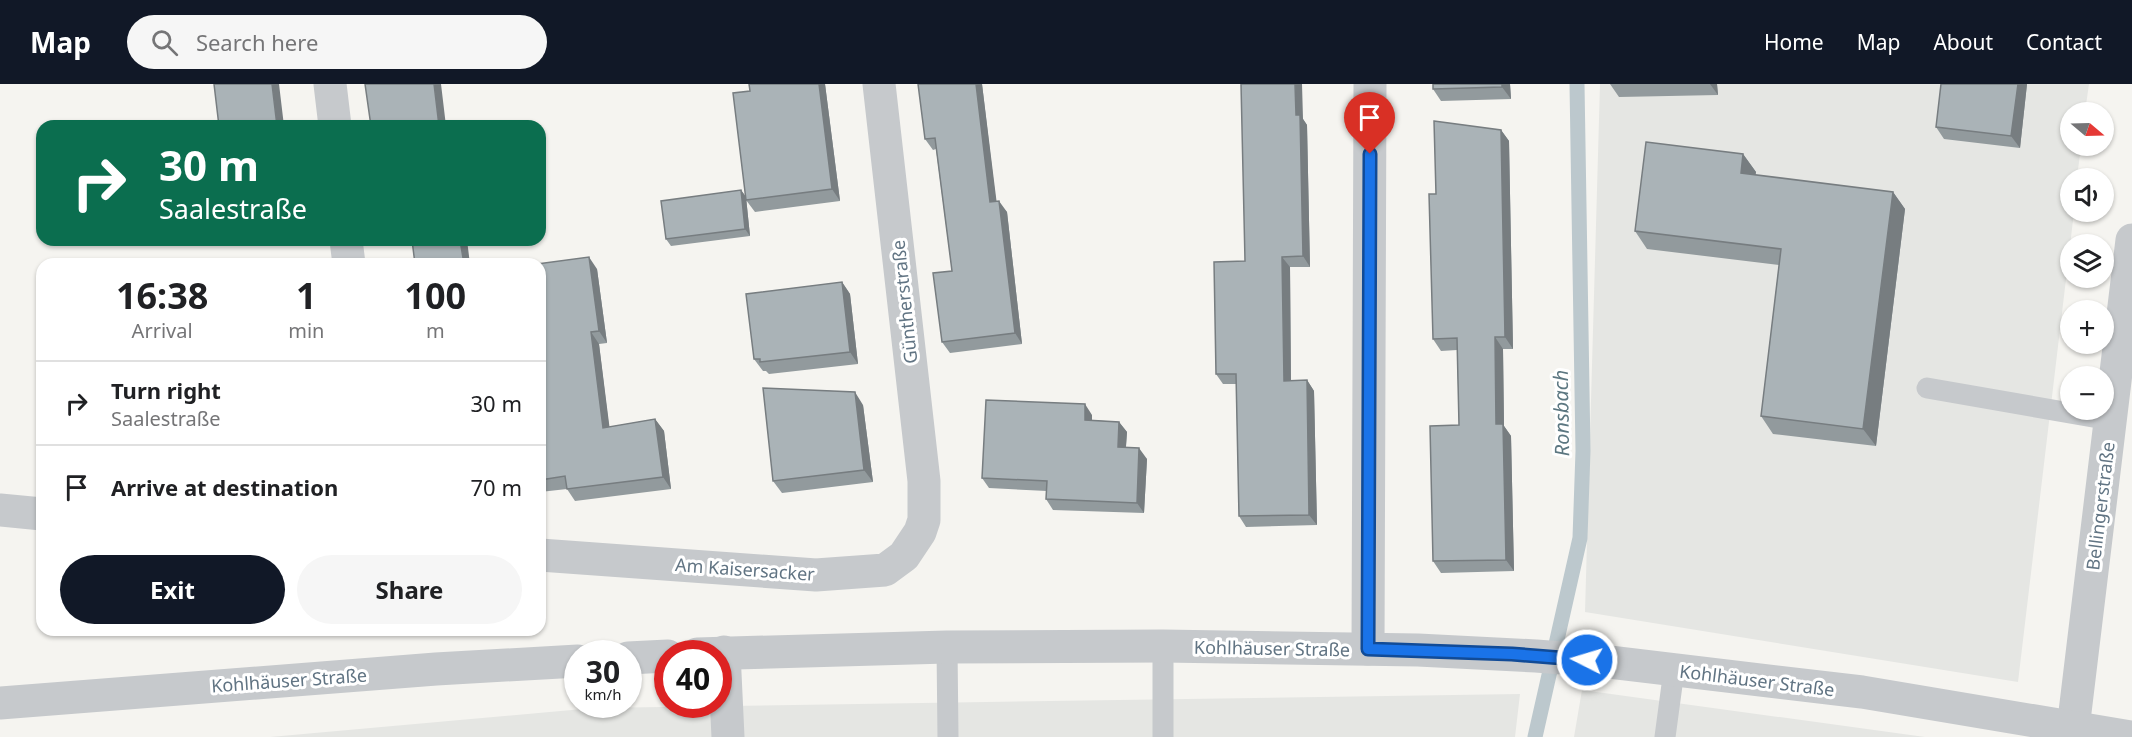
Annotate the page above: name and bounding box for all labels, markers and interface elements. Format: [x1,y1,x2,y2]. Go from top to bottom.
search box [127,15,547,69]
text: Map [30,23,91,61]
icon: search [148,26,181,59]
text: Search here [196,27,318,57]
text: Home [1764,28,1824,56]
text: Map [1857,28,1900,56]
text: About [1933,28,1993,56]
text: Contact [2026,28,2102,56]
pin [1344,92,1395,154]
icon: arrive [1353,101,1386,134]
north arrow [2060,102,2114,156]
map controls [2060,102,2114,420]
text: 30 m [159,136,259,193]
icon: right [60,144,138,222]
button: sound [2060,168,2114,222]
text: Saalestraße [159,190,307,227]
button: layers [2060,234,2114,288]
street label: Güntherstraße [886,239,922,365]
text: 16:38 [116,271,208,320]
text: 1 [296,271,317,320]
text: 100 [404,271,466,320]
button: + [2060,300,2114,354]
text: Arrival [132,317,193,344]
text: min [288,317,324,344]
text: m [426,317,445,344]
button: − [2060,366,2114,420]
water label: Ronsbach [1547,370,1575,456]
text: Turn right [111,375,221,405]
icon: right [60,387,93,420]
text: 30 m [471,388,522,418]
text: Saalestraße [111,405,221,432]
street label: Bellingerstraße [2080,440,2120,572]
icon: arrive [60,471,93,504]
text: Arrive at destination [111,472,338,502]
text: 70 m [471,472,522,502]
street label: Am Kaisersacker [674,552,816,586]
button: Exit [60,555,285,624]
button: Share [297,555,522,624]
position arrow [1555,628,1619,692]
street label: Kohlhäuser Straße [1194,635,1350,661]
speed limit sign: 40 [654,640,732,718]
text: 30 [586,651,620,692]
street label: Kohlhäuser Straße [1678,659,1836,701]
street label: Kohlhäuser Straße [210,663,368,697]
text: km/h [585,684,621,704]

